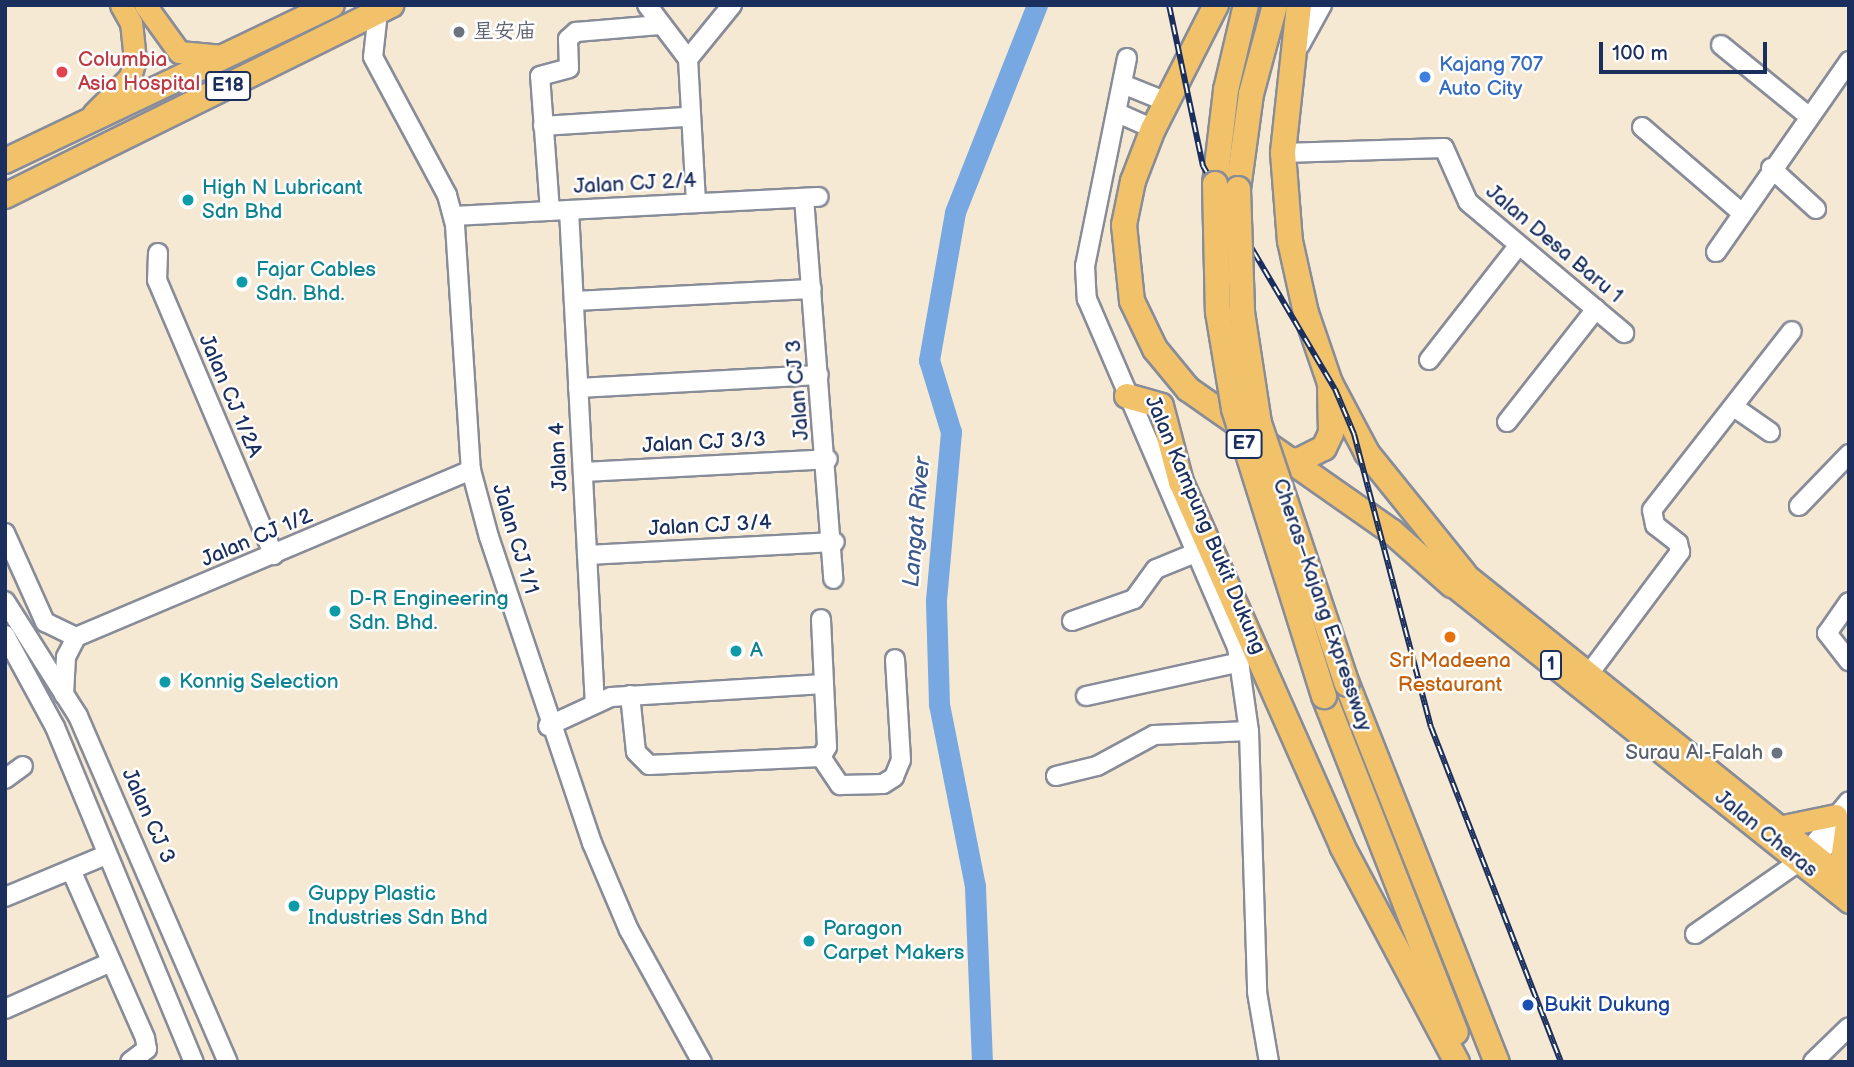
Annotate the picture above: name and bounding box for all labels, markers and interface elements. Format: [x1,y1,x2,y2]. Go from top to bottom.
place label: 星安庙 [473,19,536,45]
marker: 星安庙 [451,24,467,40]
scale bar [1602,28,1770,72]
text: 100 m [1612,41,1668,66]
place label: Columbia Asia Hospital [78,47,200,97]
place label: Kajang 707 Auto City [1439,52,1544,102]
marker: Columbia Asia Hospital [52,62,72,82]
marker: Kajang 707 Auto City [1417,69,1433,85]
road number: E18 [204,71,252,102]
street label: Jalan CJ 2/4 [573,168,697,200]
place label: High N Lubricant Sdn Bhd [202,175,363,225]
street label: Jalan Desa Baru 1 [1480,179,1628,309]
marker: High N Lubricant Sdn Bhd [180,192,196,208]
place label: Fajar Cables Sdn. Bhd. [256,257,376,307]
marker: Fajar Cables Sdn. Bhd. [234,274,250,290]
street label: Jalan CJ 1/2A [193,331,267,461]
street label: Jalan CJ 3 [781,338,815,442]
street label: Jalan Kampung Bukit Dukung [1139,392,1271,658]
street label: Jalan 4 [545,422,573,492]
street label: Jalan CJ 3/3 [642,427,766,459]
road number: E7 [1225,428,1263,460]
water label: Langat River [898,456,936,588]
street label: Cheras–Kajang Expressway [1267,475,1377,735]
street label: Jalan CJ 1/1 [486,481,544,597]
street label: Jalan CJ 1/2 [198,503,316,573]
street label: Jalan CJ 3/4 [648,510,772,542]
place label: D-R Engineering Sdn. Bhd. [349,586,509,636]
marker: D-R Engineering Sdn. Bhd. [327,603,343,619]
marker: Sri Madeena Restaurant [1442,629,1458,645]
place label: A [750,638,763,664]
marker: A [728,643,744,659]
place label: Sri Madeena Restaurant [1389,648,1511,698]
road number: 1 [1539,650,1563,680]
place label: Konnig Selection [179,669,339,695]
marker: Konnig Selection [157,674,173,690]
place label: Surau Al-Falah [1625,740,1763,766]
marker: Surau Al-Falah [1769,745,1785,761]
street label: Jalan CJ 3 [116,765,180,867]
street label: Jalan Cheras [1710,785,1822,883]
place label: Guppy Plastic Industries Sdn Bhd [308,881,488,931]
marker: Guppy Plastic Industries Sdn Bhd [286,898,302,914]
place label: Paragon Carpet Makers [823,916,965,966]
marker: Paragon Carpet Makers [801,933,817,949]
place label: Bukit Dukung [1544,992,1670,1018]
marker: Bukit Dukung [1518,995,1538,1015]

